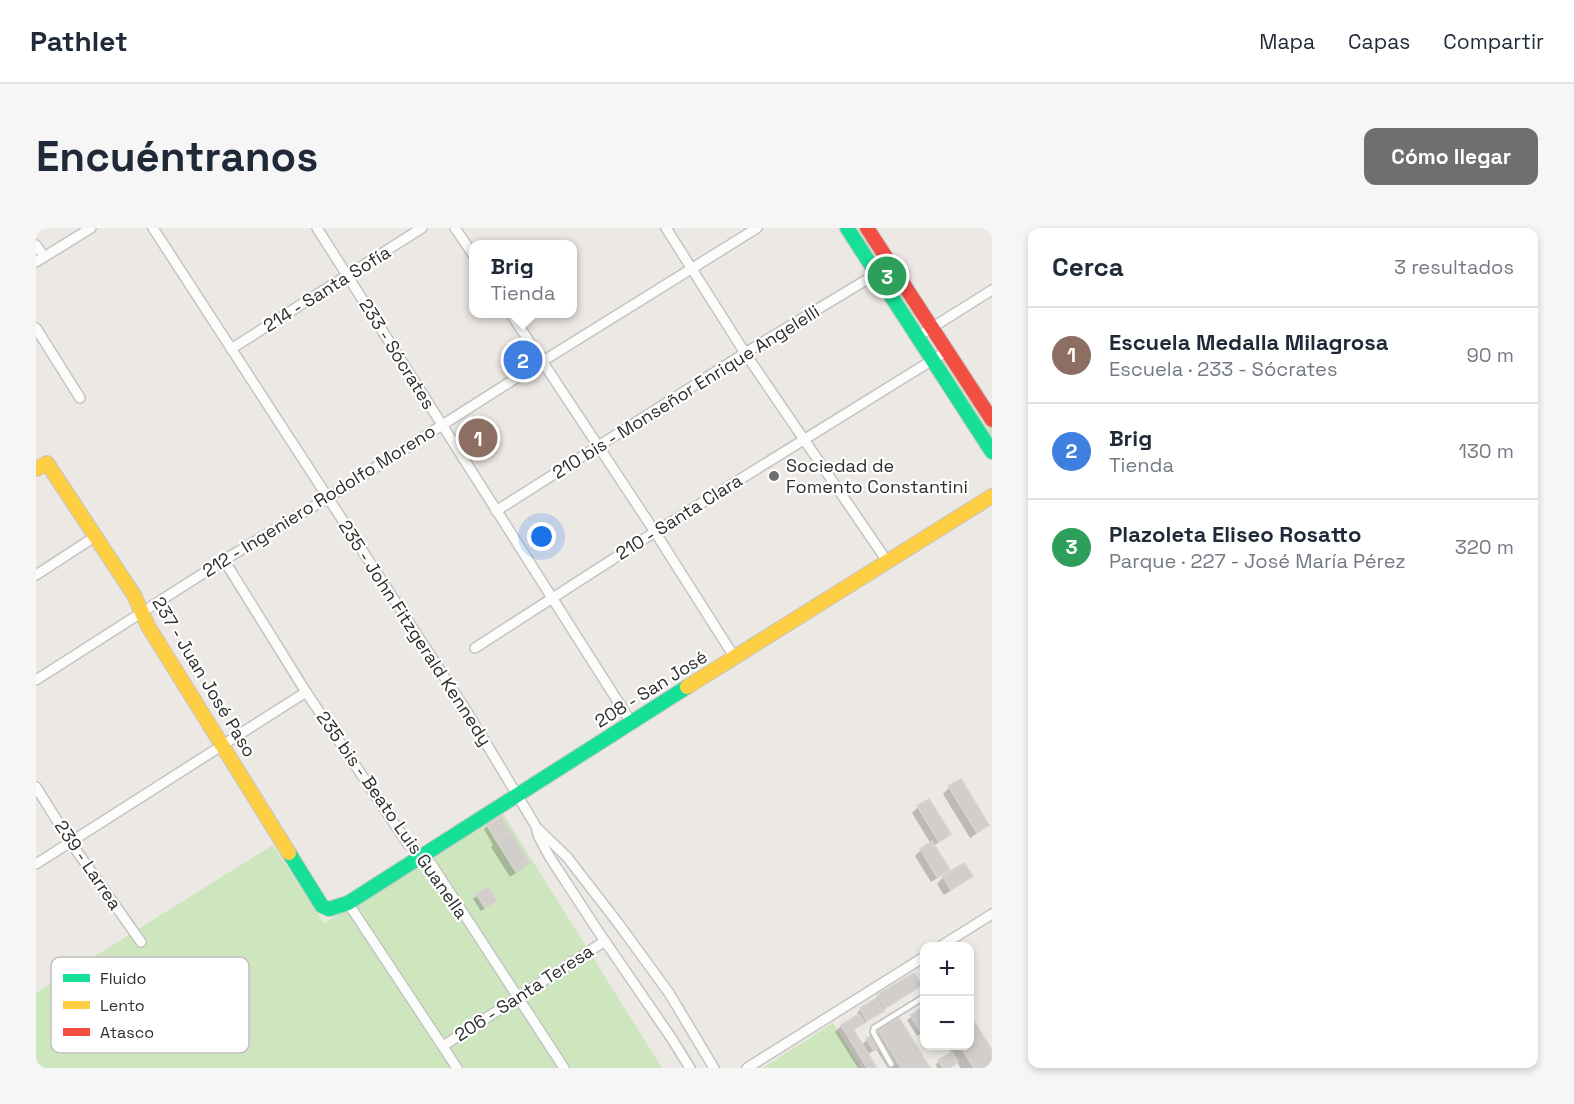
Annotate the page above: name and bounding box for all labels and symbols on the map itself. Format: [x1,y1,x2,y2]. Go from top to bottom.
street label: 214 - Santa Sofía [259,240,395,337]
pin: 3 [868,254,906,298]
street label: 233 - Sócrates [354,294,441,413]
street label: 210 bis - Monseñor Enrique Angelelli [548,299,824,484]
pin: 2 [504,338,542,382]
pin: 1 [458,416,498,460]
street label: 212 - Ingeniero Rodolfo Moreno [198,419,440,582]
place label: Sociedad de Fomento Constantini [786,454,968,498]
street label: 210 - Santa Clara [611,468,746,565]
marker: Sociedad de Fomento Constantini [767,469,781,483]
street label: 235 - John Fitzgerald Kennedy [334,516,497,750]
your location [527,522,556,551]
street label: 237 - Juan José Paso [147,592,261,761]
street label: 208 - San José [590,645,711,732]
street label: 235 bis - Beato Luis Guanella [312,706,473,923]
street label: 239 - Larrea [50,815,127,914]
street label: 206 - Santa Teresa [450,939,598,1046]
legend [51,957,249,1053]
text: Fluido [100,968,146,989]
text: Lento [100,995,145,1016]
text: Atasco [100,1022,154,1043]

